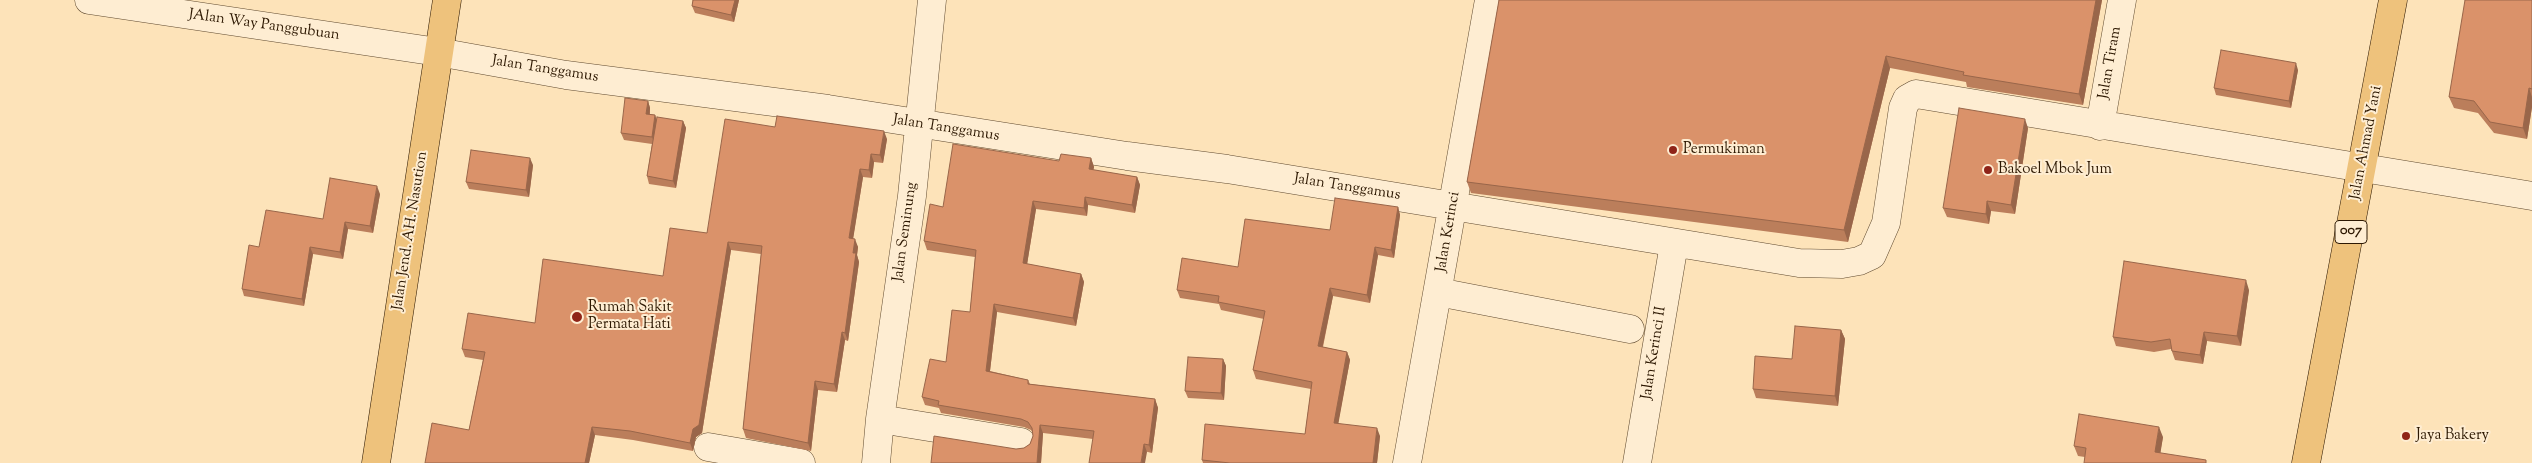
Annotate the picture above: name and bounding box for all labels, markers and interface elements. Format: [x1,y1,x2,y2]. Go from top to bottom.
street label: JAlan Way Panggubuan [187,6,341,46]
street label: Jalan Tiram [2096,25,2126,101]
street label: Jalan Tanggamus [490,53,600,87]
street label: Jalan Ahmad Yani [2347,84,2387,202]
street label: Jalan Tanggamus [891,112,1001,146]
place label: Permukiman [1683,141,1765,159]
marker: Permukiman [1667,144,1679,156]
street label: Jalan Jend. AH. Nasution [390,150,432,312]
place label: Bakoel Mbok Jum [1998,161,2112,179]
marker: Bakoel Mbok Jum [1982,164,1994,176]
street label: Jalan Tanggamus [1292,171,1402,205]
street label: Jalan Seminung [890,181,922,283]
street label: Jalan Kerinci [1433,190,1465,274]
road number: 007 [2335,220,2367,243]
place label: Rumah Sakit Permata Hati [588,299,672,334]
street label: Jalan Kerinci II [1639,305,1671,401]
marker: Rumah Sakit Permata Hati [570,310,584,324]
place label: Jaya Bakery [2416,427,2489,445]
marker: Jaya Bakery [2400,430,2412,442]

